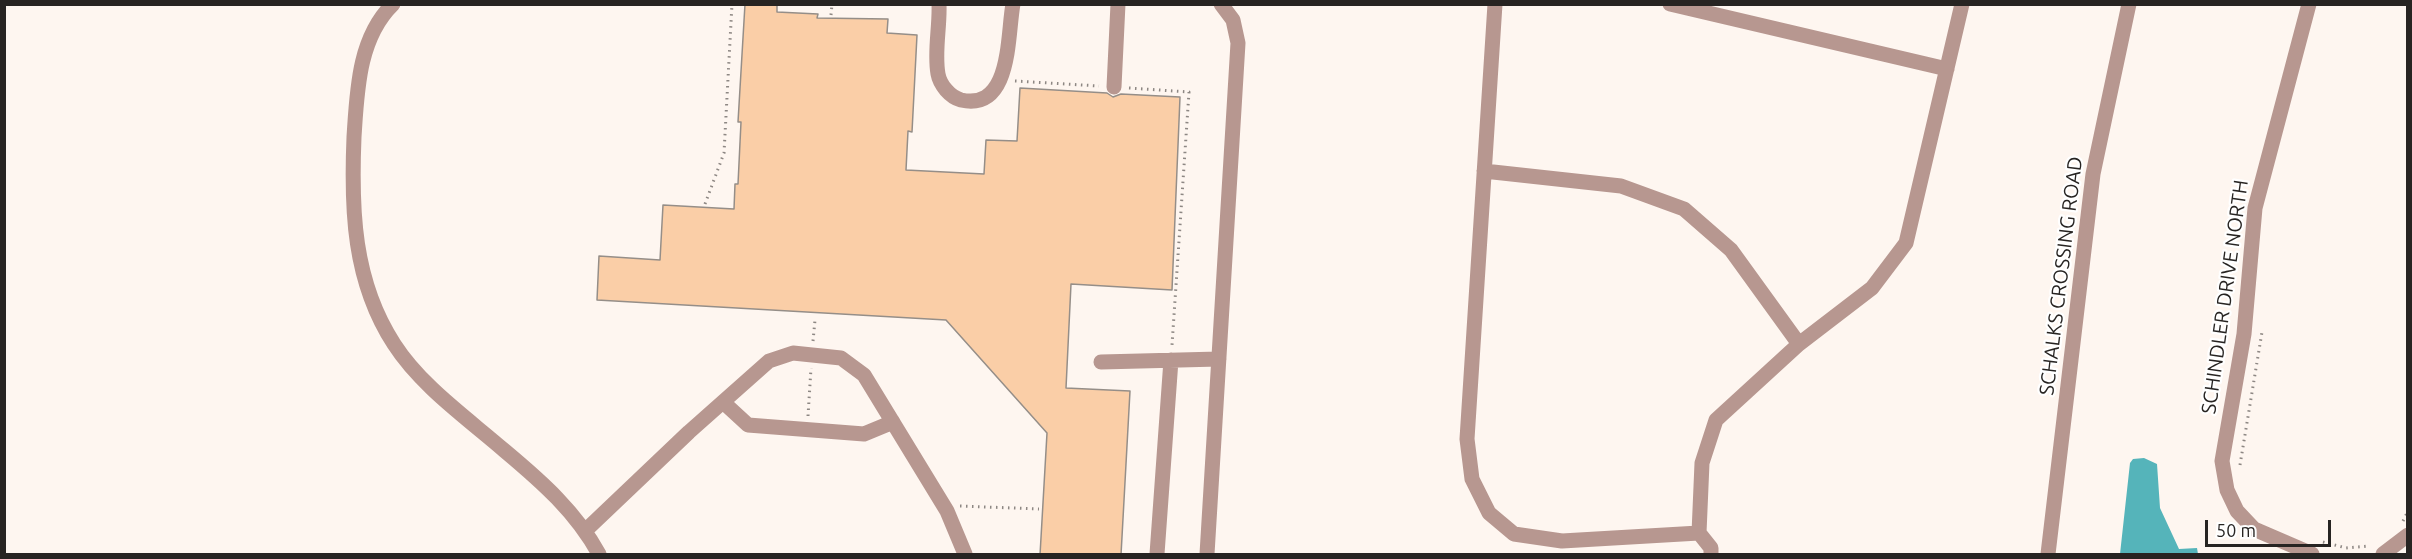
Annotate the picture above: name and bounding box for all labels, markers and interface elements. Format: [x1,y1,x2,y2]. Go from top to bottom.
street label: SCHALKS CROSSING ROAD [2034,155,2088,397]
street label: SCHINDLER DRIVE NORTH [2197,178,2253,416]
scale bar [2208,508,2334,546]
text: 50 m [2216,520,2256,540]

